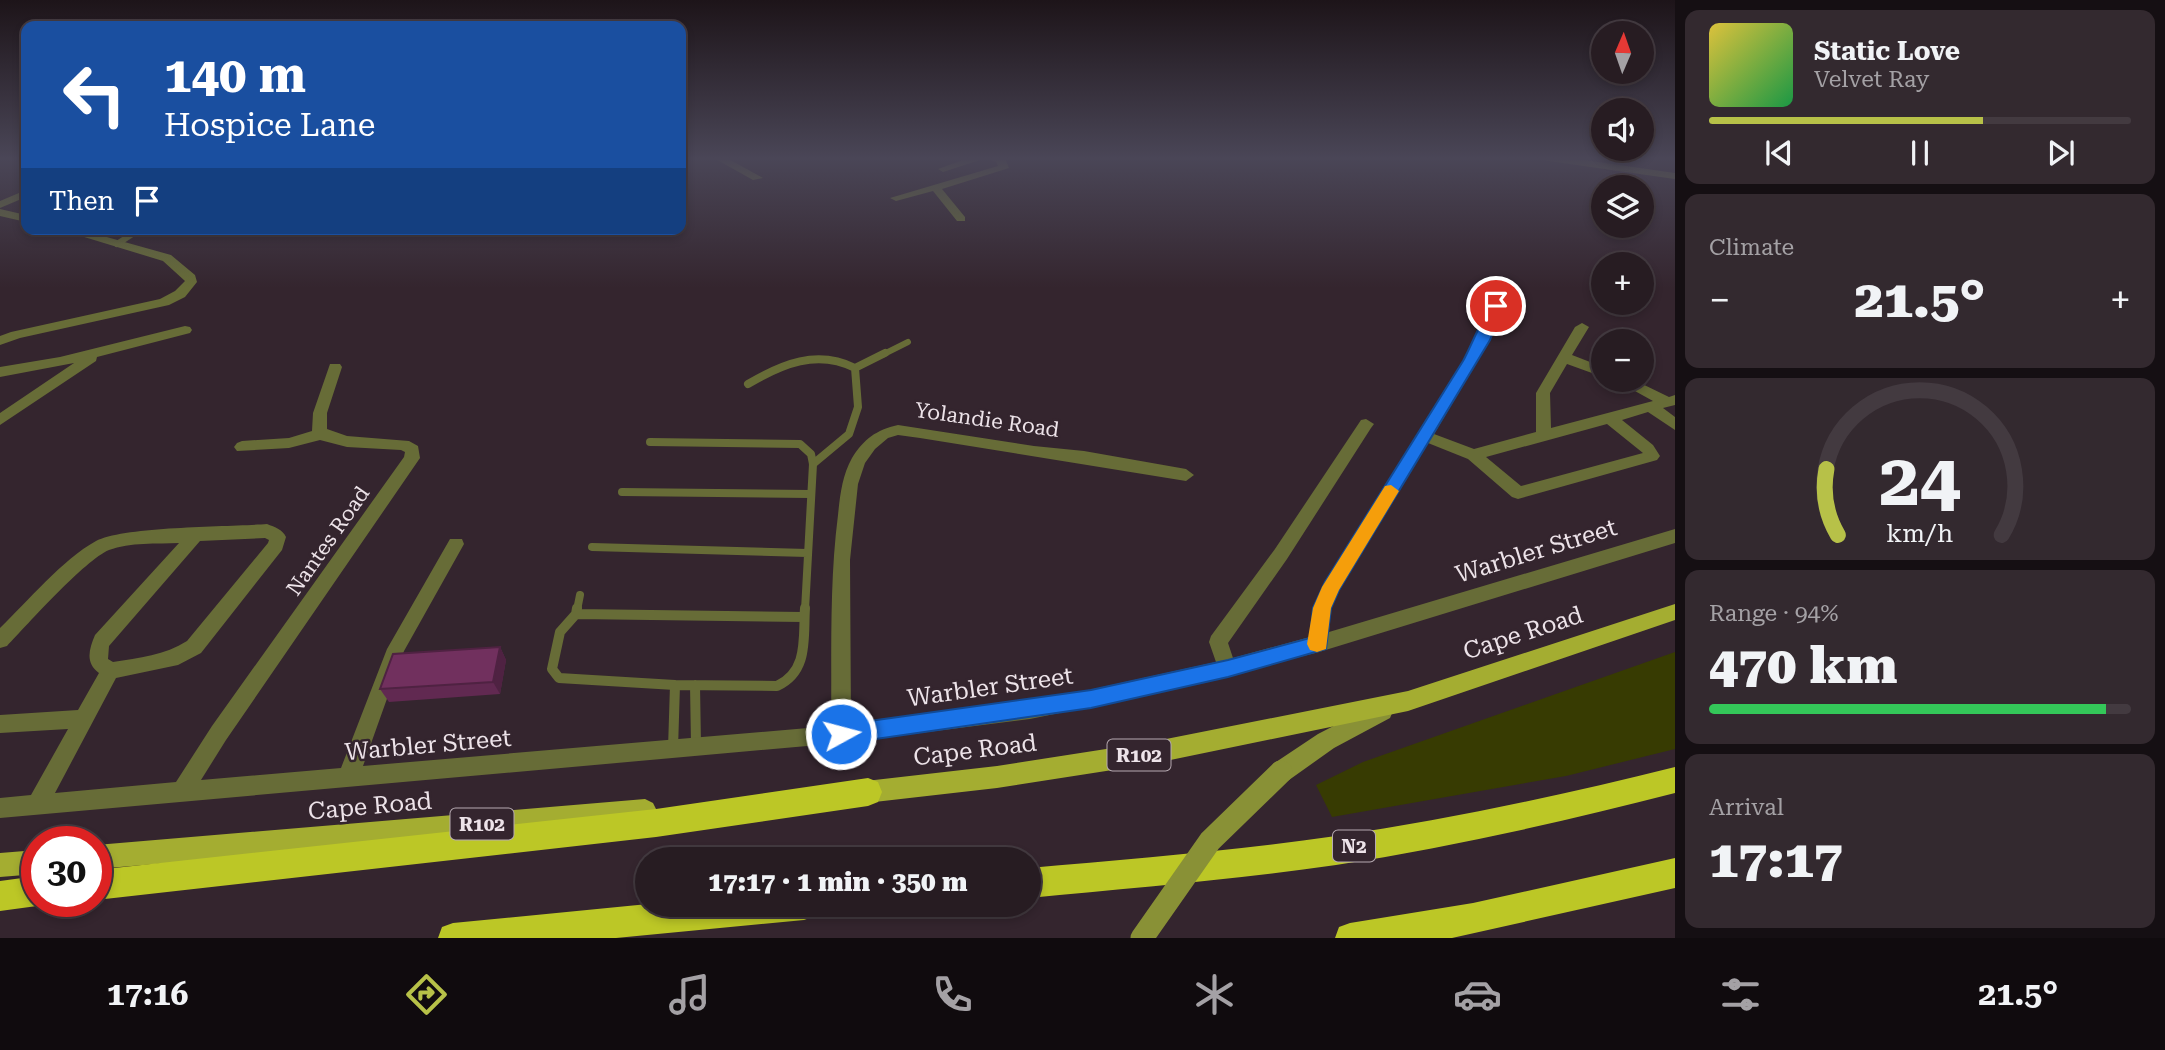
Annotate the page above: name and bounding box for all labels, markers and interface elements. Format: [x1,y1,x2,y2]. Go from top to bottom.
north arrow [1591,21,1654,84]
map controls [1591,21,1654,392]
text: Static Love [1814,36,1960,66]
text: 140 m [164,47,306,104]
icon: left [49,49,140,140]
text: Velvet Ray [1814,66,1929,93]
button: sound [1591,98,1654,161]
text: Hospice Lane [164,106,375,144]
icon: previous [1760,134,1798,172]
icon: pause [1901,134,1939,172]
icon: next [2042,134,2080,172]
button: layers [1591,175,1654,238]
icon: arrive [128,182,166,220]
text: Then [49,186,114,216]
text: Climate [1709,234,1794,261]
button: + [1591,252,1654,315]
text: 21.5° [1855,269,1985,330]
pin [1466,276,1526,336]
text: − [1709,278,1730,322]
text: + [2110,278,2131,322]
icon: arrive [1477,287,1515,325]
button: − [1591,329,1654,392]
street label: Yolandie Road [913,398,1061,442]
text: 24 [1879,438,1961,523]
street label: Nantes Road [282,481,375,600]
street label: Warbler Street [1452,513,1620,589]
text: km/h [1887,519,1953,548]
text: Range · 94% [1709,600,1838,627]
street label: Cape Road [1460,601,1586,665]
text: 470 km [1709,635,1897,696]
street label: Warbler Street [905,662,1075,712]
position arrow [804,697,878,771]
street label: Warbler Street [344,724,512,766]
street label: Cape Road [912,729,1038,771]
road number: R102 [1108,740,1170,770]
street label: Cape Road [307,787,433,825]
text: Arrival [1709,794,1784,821]
road number: R102 [450,808,514,839]
speed limit sign: 30 [21,826,112,917]
text: 17:17 [1709,829,1843,890]
road number: N2 [1333,831,1375,862]
text: 17:17 · 1 min · 350 m [708,867,968,897]
icon: directions [402,970,451,1019]
icon: music [665,970,714,1019]
icon: phone [928,970,977,1019]
icon: climate [1190,970,1239,1019]
icon: car [1453,970,1502,1019]
icon: filters [1716,970,1765,1019]
text: 17:16 [107,975,189,1013]
text: 21.5° [1978,975,2058,1013]

